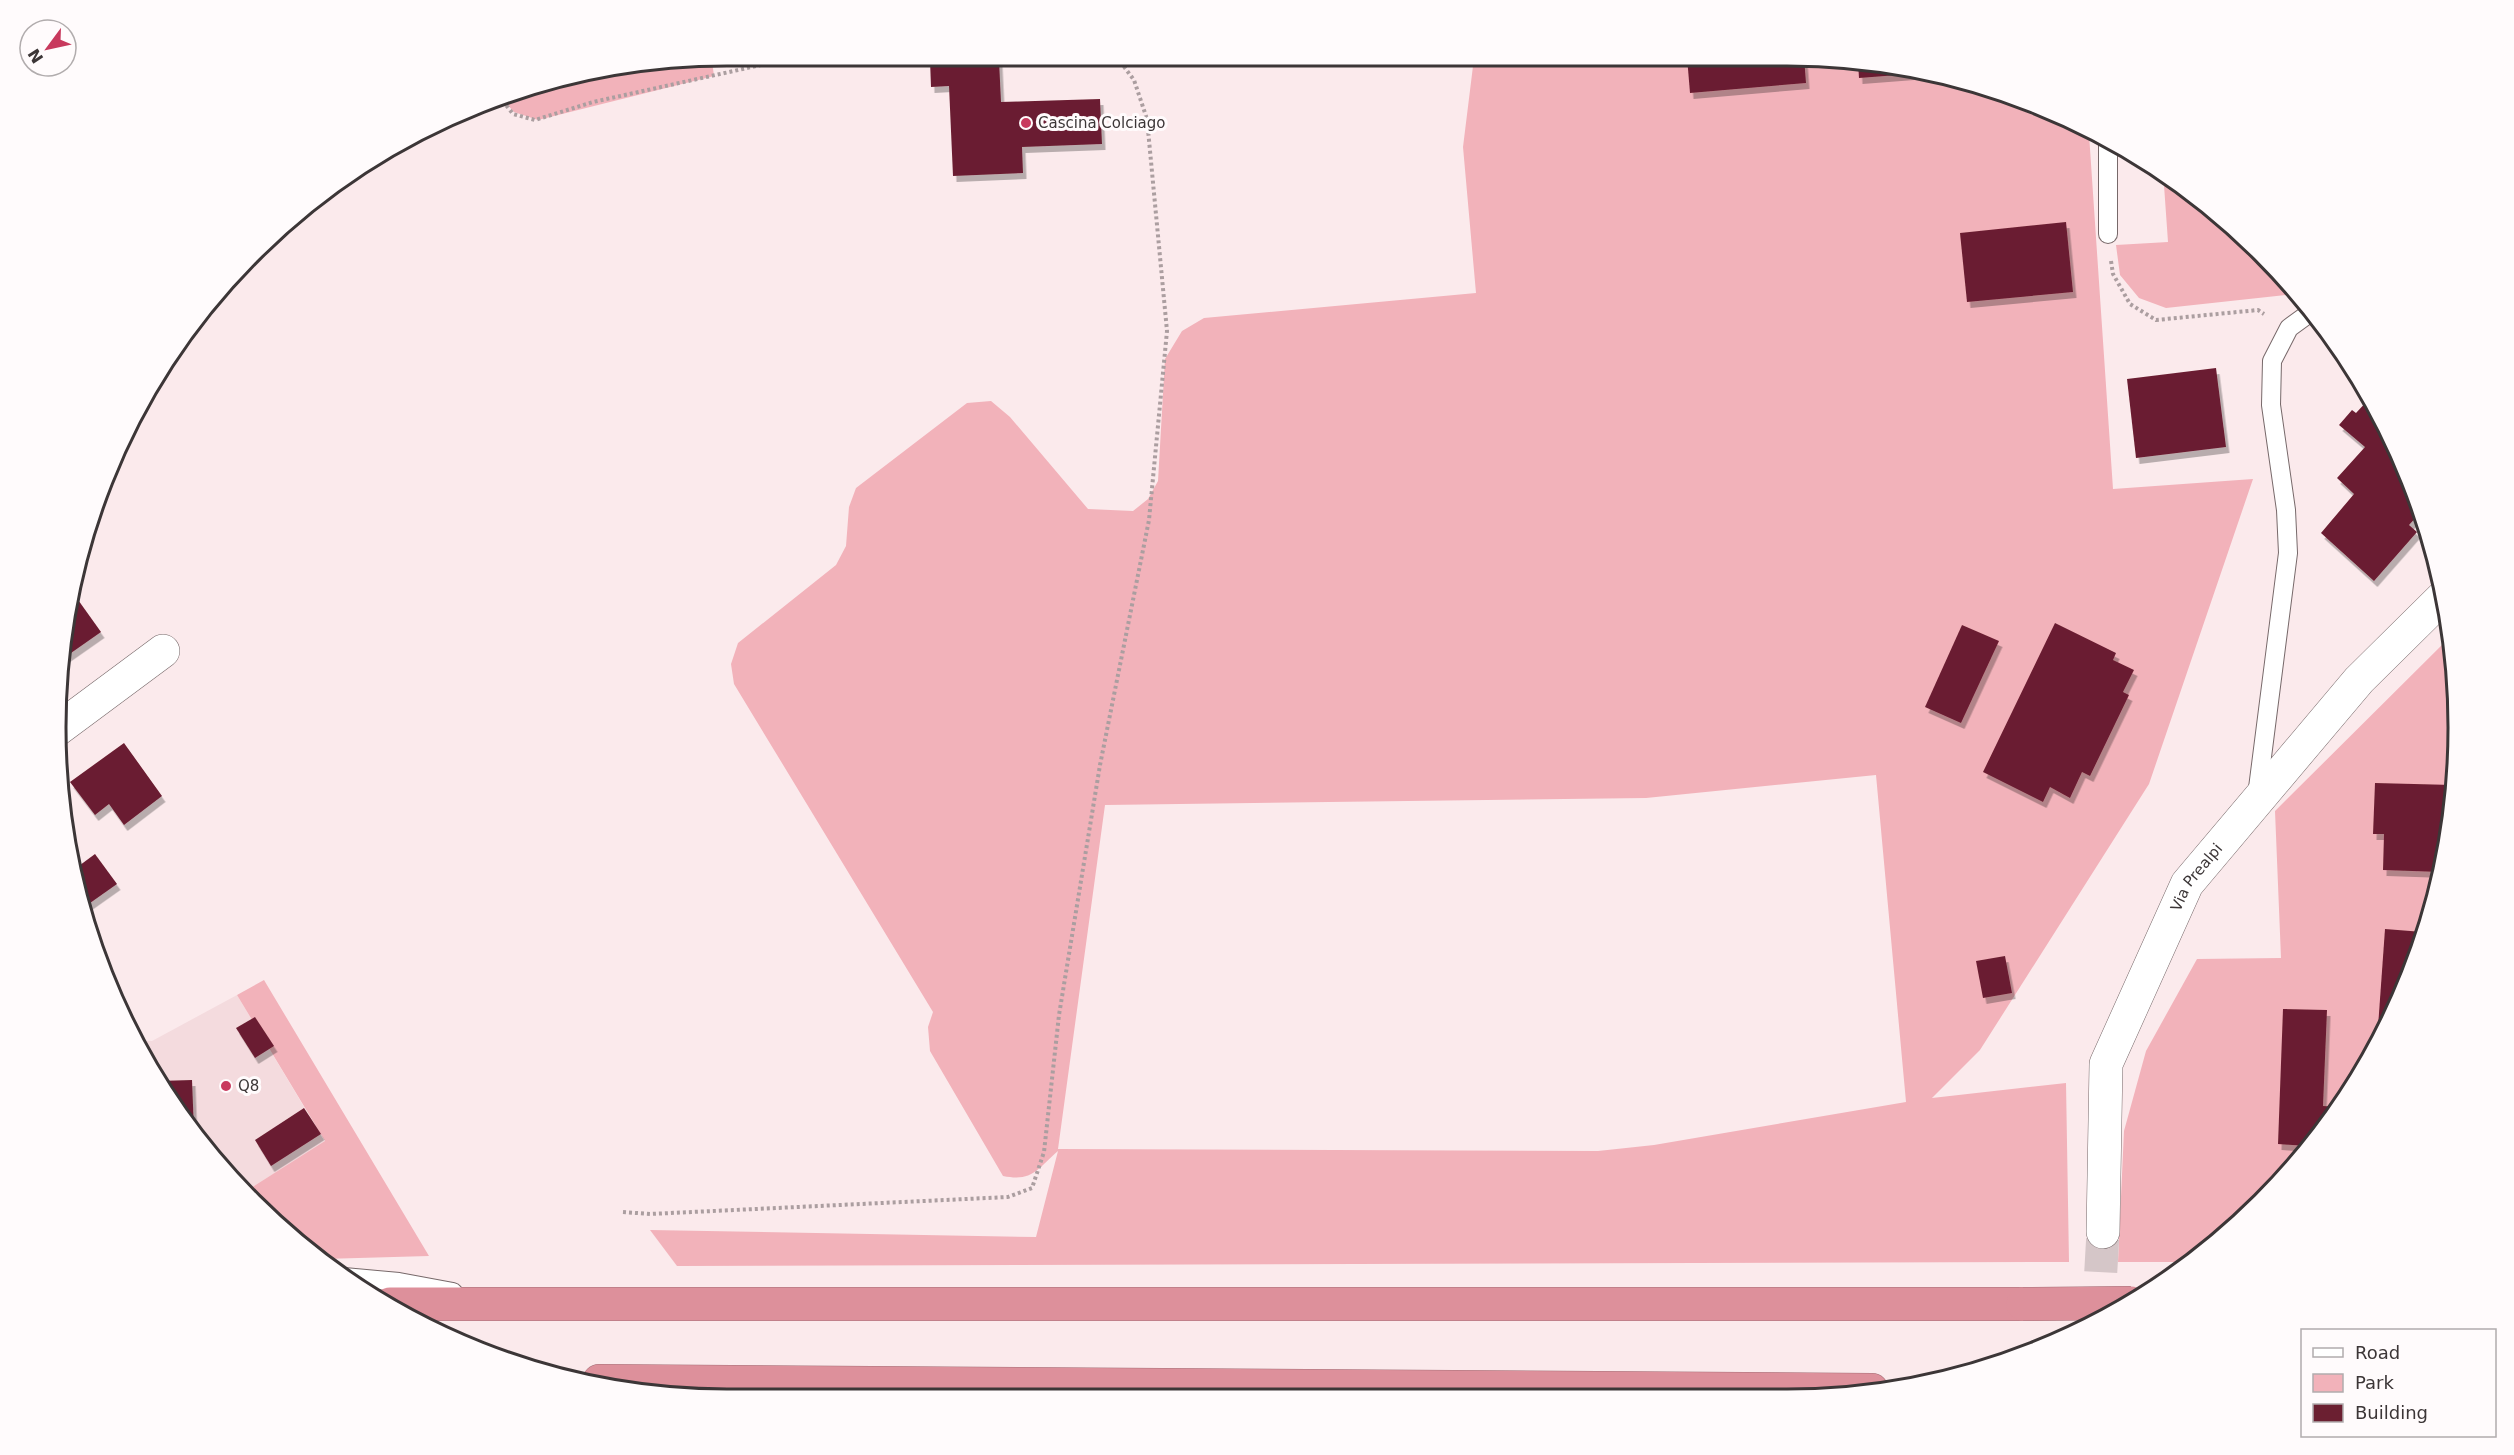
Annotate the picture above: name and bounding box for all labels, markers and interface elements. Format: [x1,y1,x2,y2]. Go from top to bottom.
north arrow [18,18,78,78]
text: N [24,45,47,67]
place label: Cascina Colciago [1038,114,1166,132]
marker: Cascina Colciago [1019,116,1033,130]
street label: Via Prealpi [2167,840,2226,914]
place label: Q8 [238,1077,259,1095]
marker: Q8 [219,1079,233,1093]
legend [2301,1329,2496,1437]
text: Road [2355,1342,2400,1363]
text: Park [2355,1372,2394,1393]
text: Building [2355,1402,2428,1423]

